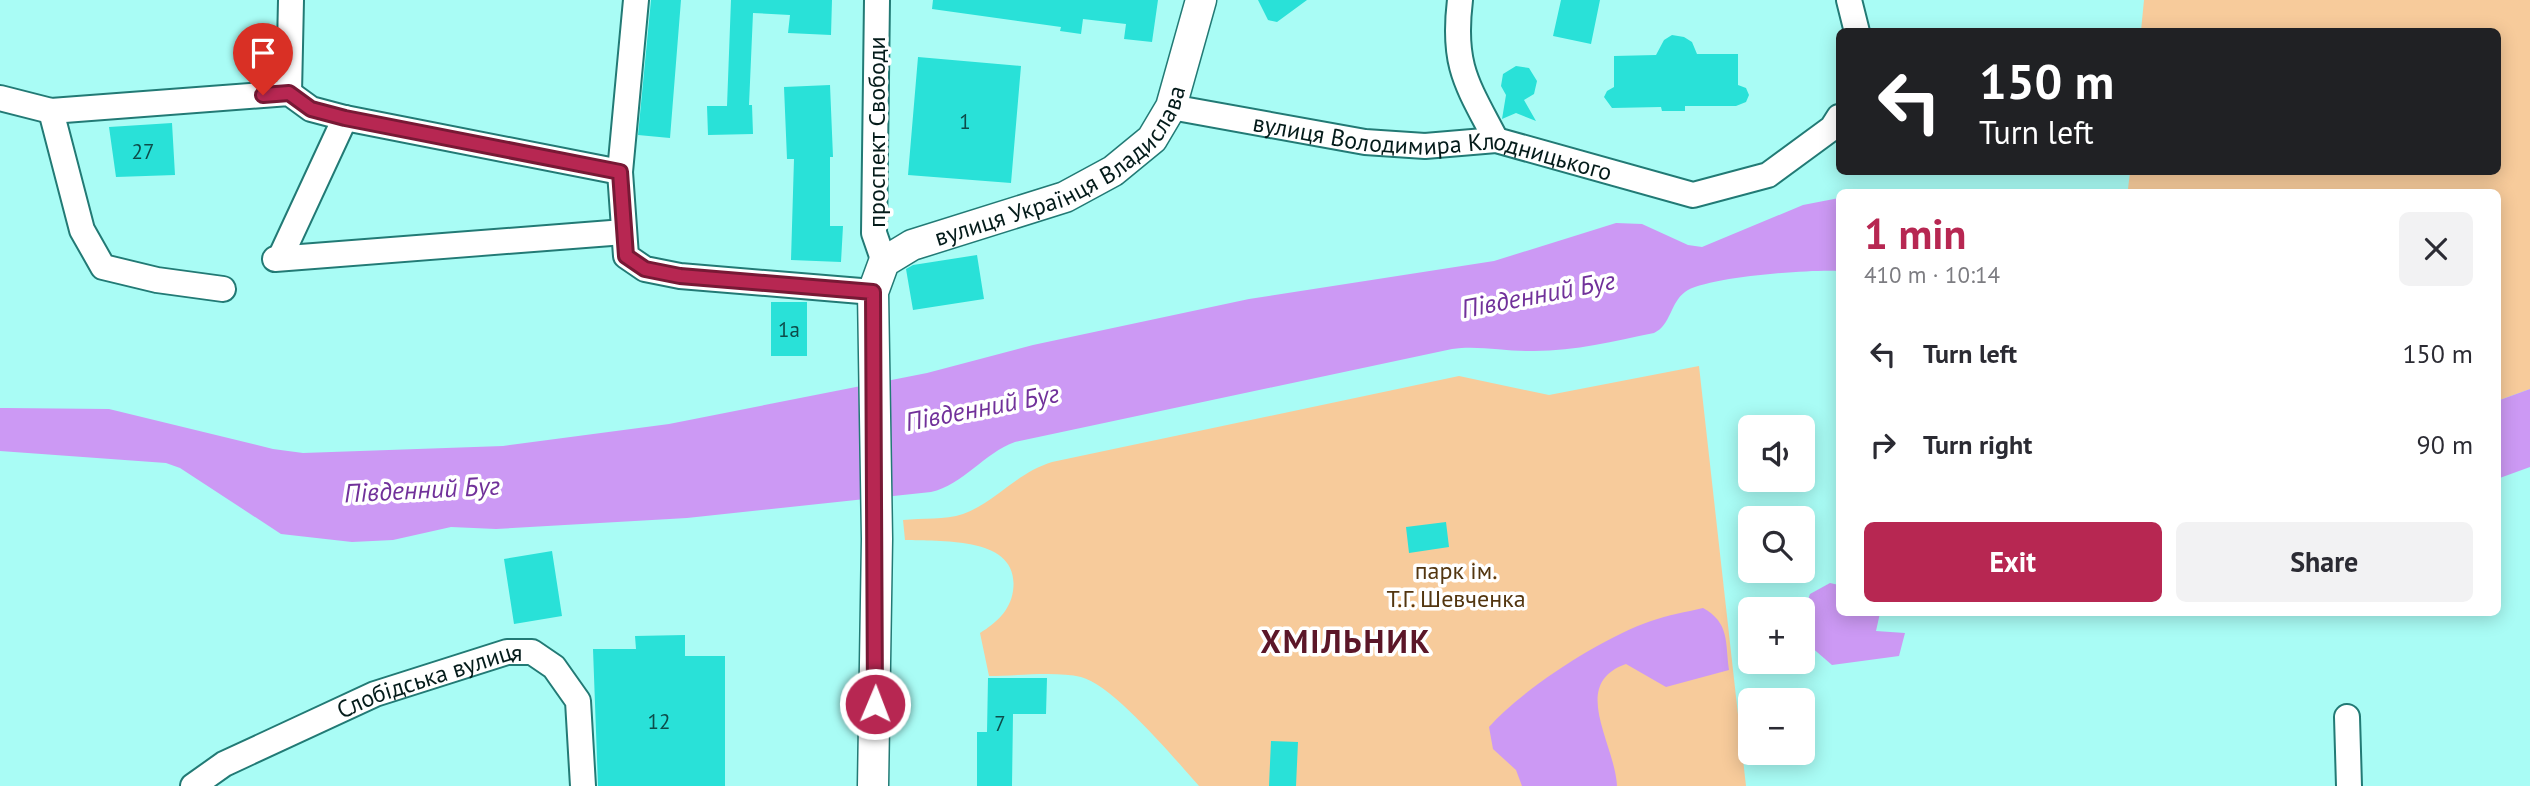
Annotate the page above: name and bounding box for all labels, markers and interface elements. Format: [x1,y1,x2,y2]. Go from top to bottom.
pin [233,23,293,95]
icon: arrive [244,34,282,72]
street label: проспект Свободи [861,36,892,228]
text: 150 m [1979,49,2114,113]
icon: left [1864,56,1955,147]
street label: вулиця Українця Владислава [930,82,1192,253]
street label: вулиця Володимира Клодницького [1250,107,1616,187]
house number: 1 [959,108,971,135]
text: Turn left [1979,111,2094,153]
house number: 27 [132,138,154,165]
text: 1 min [1864,206,1966,261]
button: close [2399,212,2473,286]
text: 410 m · 10:14 [1864,260,2000,289]
water label: Південний Буг [1458,263,1618,325]
house number: 1а [778,316,800,343]
icon: left [1864,335,1902,373]
text: Turn left [1923,337,2017,370]
text: 150 m [2402,337,2473,370]
water label: Південний Буг [902,376,1062,438]
map controls [1738,415,1815,765]
button: sound [1738,415,1815,492]
icon: right [1864,426,1902,464]
text: Turn right [1923,428,2032,461]
text: 90 m [2417,428,2473,461]
water label: Південний Буг [343,468,501,510]
button: search [1738,506,1815,583]
button: Exit [1864,522,2162,602]
button: Share [2176,522,2473,602]
park label: парк ім. Т.Г. Шевченка [1386,555,1526,614]
button: + [1738,597,1815,674]
district label: ХМІЛЬНИК [1260,620,1432,662]
street label: Слобідська вулиця [332,636,522,725]
position arrow [838,667,912,741]
button: − [1738,688,1815,765]
house number: 12 [648,708,670,735]
house number: 7 [994,710,1006,737]

